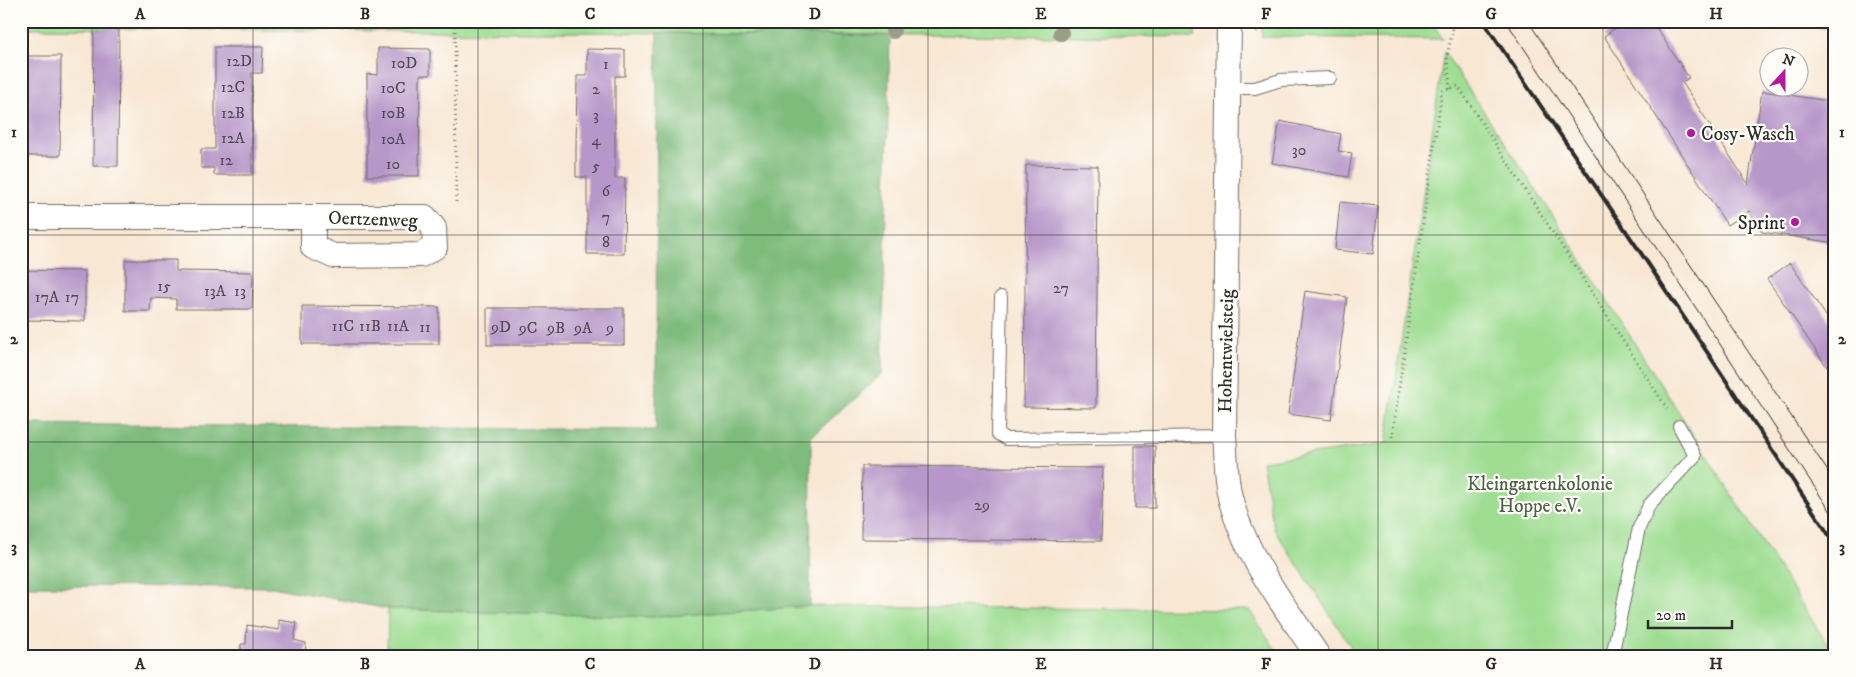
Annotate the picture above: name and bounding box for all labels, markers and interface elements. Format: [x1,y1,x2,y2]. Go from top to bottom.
text: A [134,4,146,24]
text: B [360,4,370,24]
text: C [585,4,595,24]
text: D [809,4,821,24]
text: E [1035,4,1047,24]
text: F [1261,4,1271,24]
text: G [1485,4,1497,24]
text: H [1709,4,1723,24]
north arrow [1758,48,1808,98]
text: N [1780,50,1797,71]
house number: 12D [226,51,252,71]
house number: 10D [391,53,417,73]
house number: 1 [603,54,609,74]
house number: 12C [221,77,245,97]
house number: 10C [380,78,406,98]
house number: 2 [592,79,600,99]
house number: 12B [221,103,245,123]
house number: 10B [381,103,405,123]
house number: 3 [593,105,599,125]
text: 1 [11,122,17,142]
text: 1 [1839,122,1845,142]
place label: Cosy-Wasch [1701,123,1795,146]
marker: Cosy-Wasch [1685,127,1697,139]
house number: 12A [221,128,246,148]
house number: 10A [381,129,406,149]
house number: 4 [591,130,601,150]
house number: 30 [1292,140,1306,160]
house number: 12 [219,150,233,170]
house number: 10 [386,154,400,174]
house number: 5 [592,156,600,176]
house number: 6 [602,181,611,201]
street label: Oertzenweg [328,206,419,233]
house number: 7 [602,207,610,227]
place label: Sprint [1738,212,1785,235]
marker: Sprint [1789,216,1801,228]
house number: 8 [602,232,610,252]
house number: 15 [157,276,171,296]
house number: 27 [1053,278,1069,298]
house number: 13A [204,281,227,301]
house number: 13 [234,281,246,301]
house number: 17A [35,287,60,307]
house number: 17 [65,287,79,307]
street label: Hohentwielsteig [1214,288,1239,413]
house number: 11C [332,316,354,336]
house number: 11B [359,316,381,336]
house number: 11A [387,316,410,336]
house number: 11 [419,317,431,337]
house number: 9D [490,317,511,337]
house number: 9C [518,318,537,338]
house number: 9B [546,318,565,338]
house number: 9A [573,318,593,338]
house number: 9 [605,318,614,338]
text: 2 [10,329,19,349]
text: 2 [1838,329,1847,349]
park label: Kleingartenkolonie Hoppe e.V. [1467,473,1613,518]
house number: 29 [974,495,990,515]
text: 3 [11,537,17,557]
text: 3 [1839,537,1845,557]
scale bar [1648,597,1732,629]
text: 20 m [1656,606,1686,625]
text: A [134,654,146,674]
text: B [360,654,370,674]
text: C [585,654,595,674]
text: D [809,654,821,674]
text: E [1035,654,1047,674]
text: F [1261,654,1271,674]
text: G [1485,654,1497,674]
text: H [1709,654,1723,674]

